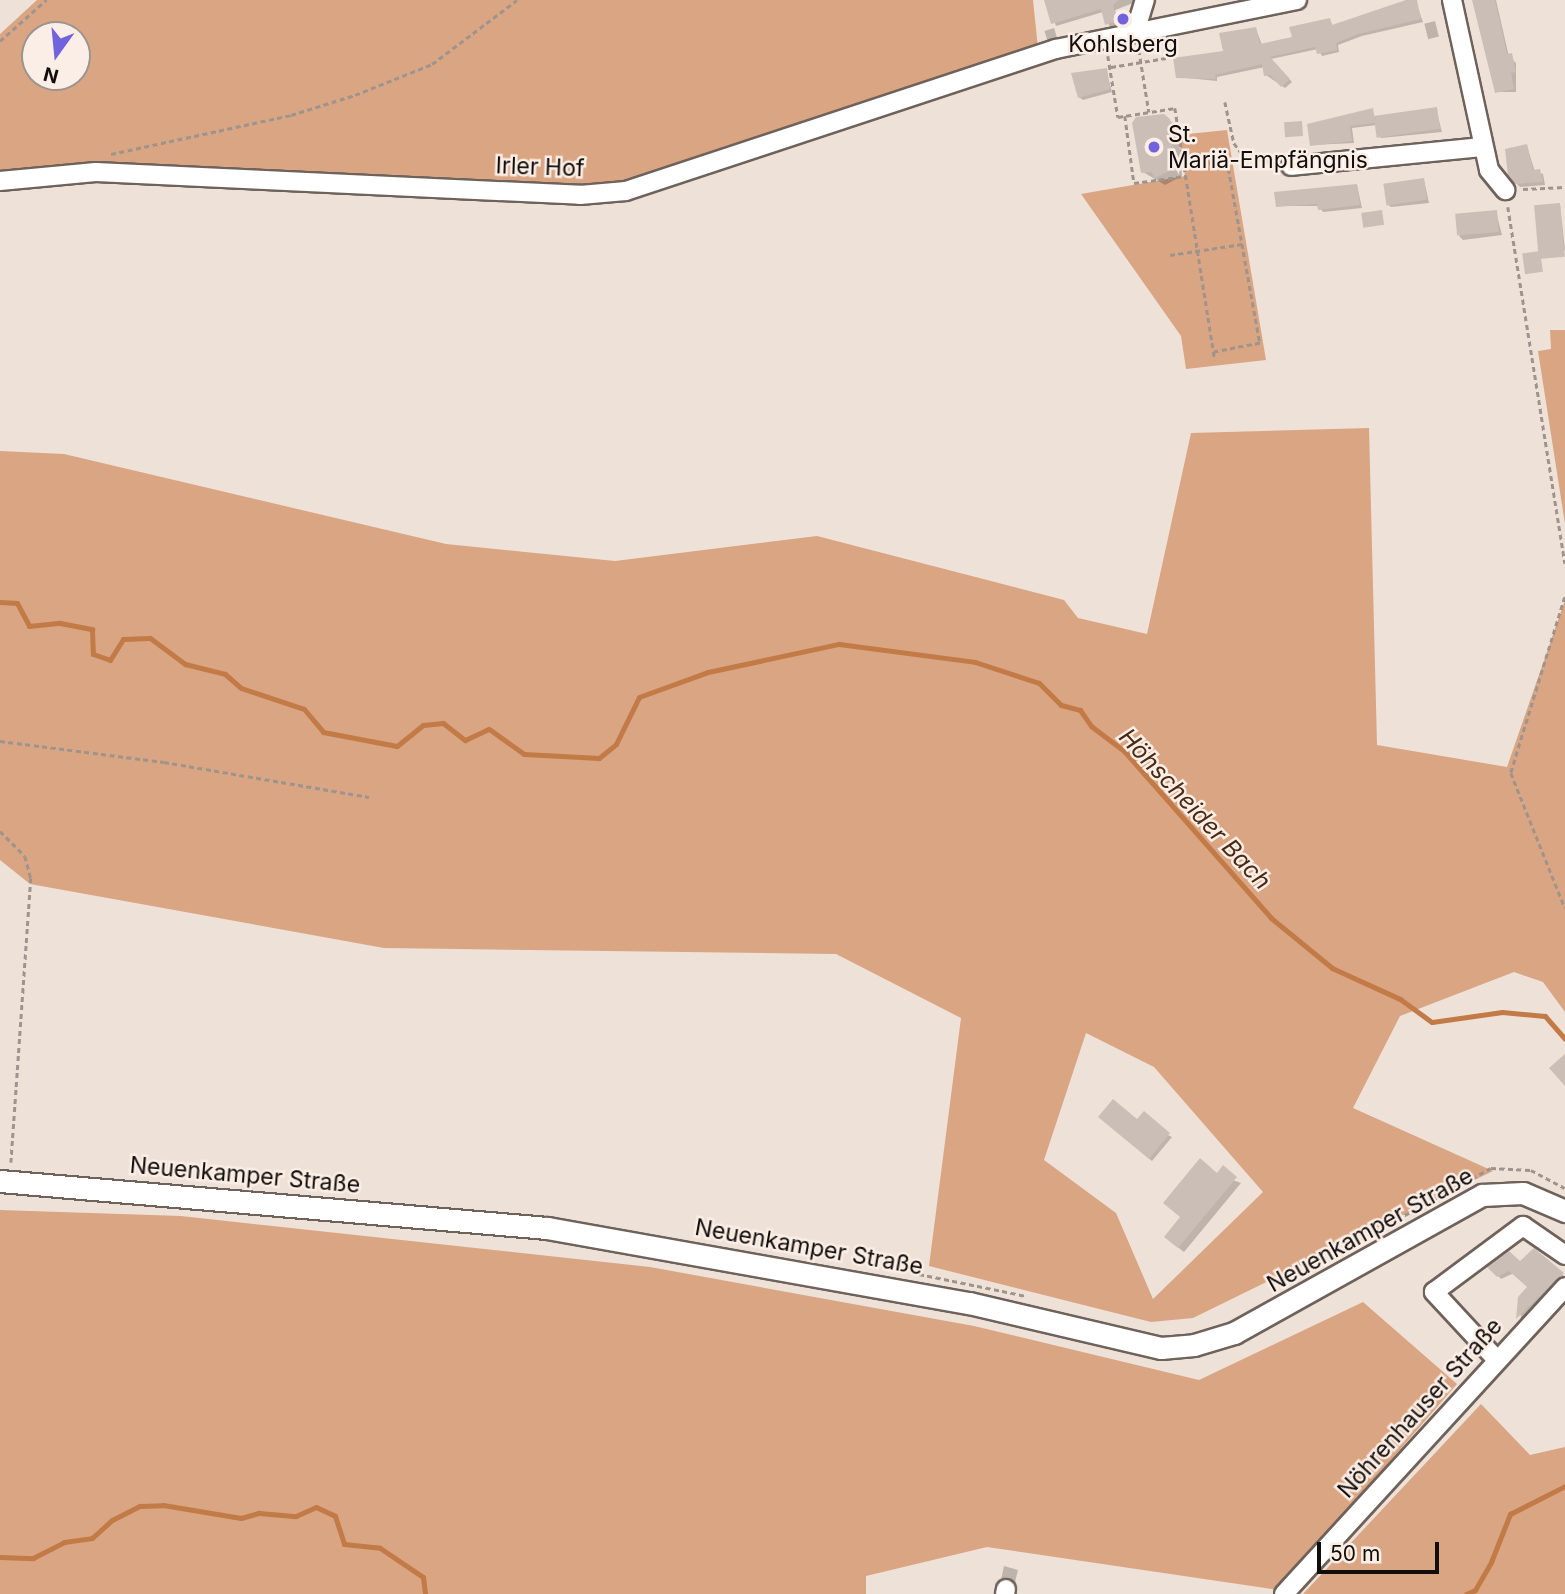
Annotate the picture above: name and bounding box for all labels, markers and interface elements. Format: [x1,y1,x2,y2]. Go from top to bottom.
marker: Kohlsberg [1115,11,1131,27]
north arrow [21,21,91,91]
place label: Kohlsberg [1068,30,1178,58]
text: N [41,62,61,88]
place label: St. Mariä-Empfängnis [1168,120,1368,174]
marker: St. Mariä-Empfängnis [1146,139,1162,155]
street label: Irler Hof [495,152,585,182]
water label: Höhscheider Bach [1113,723,1277,895]
street label: Neuenkamper Straße [129,1151,361,1199]
street label: Neuenkamper Straße [1262,1162,1478,1298]
street label: Neuenkamper Straße [693,1213,925,1281]
street label: Nöhrenhauser Straße [1332,1312,1508,1504]
scale bar [1320,1528,1442,1572]
text: 50 m [1330,1541,1380,1566]

